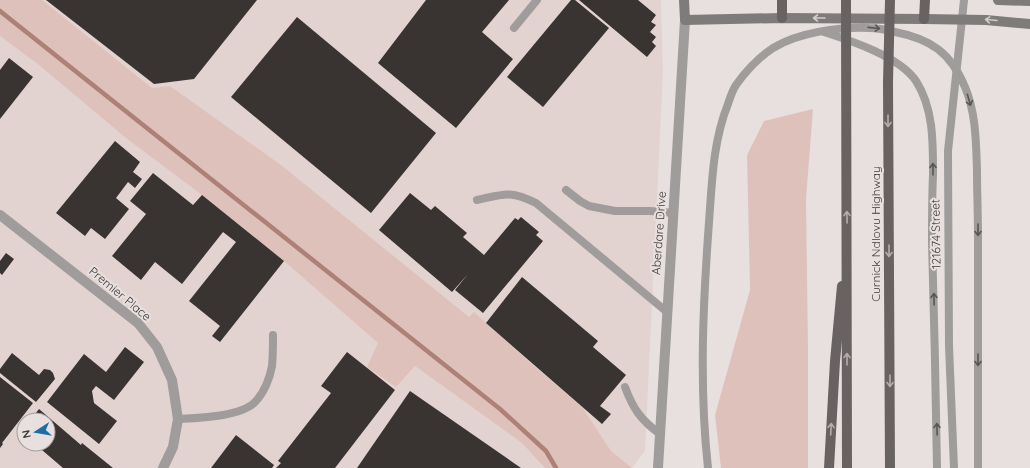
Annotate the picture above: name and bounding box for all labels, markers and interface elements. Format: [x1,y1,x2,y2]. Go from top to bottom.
one-way arrow [813,14,826,22]
one-way arrow [985,17,998,24]
one-way arrow [867,25,880,32]
one-way arrow [966,94,973,107]
one-way arrow [884,114,892,127]
one-way arrow [929,163,937,176]
street label: Curnick Ndlovu Highway [868,166,883,302]
street label: Aberdare Drive [648,190,669,275]
street label: 121674 Street [927,199,944,269]
one-way arrow [843,211,851,224]
one-way arrow [974,223,982,236]
one-way arrow [885,244,893,257]
street label: Premier Place [86,263,155,324]
one-way arrow [930,293,938,306]
one-way arrow [843,353,851,366]
one-way arrow [974,353,982,366]
one-way arrow [886,374,894,387]
north arrow [16,412,56,452]
one-way arrow [827,423,835,436]
one-way arrow [933,423,940,436]
text: N [19,429,34,439]

